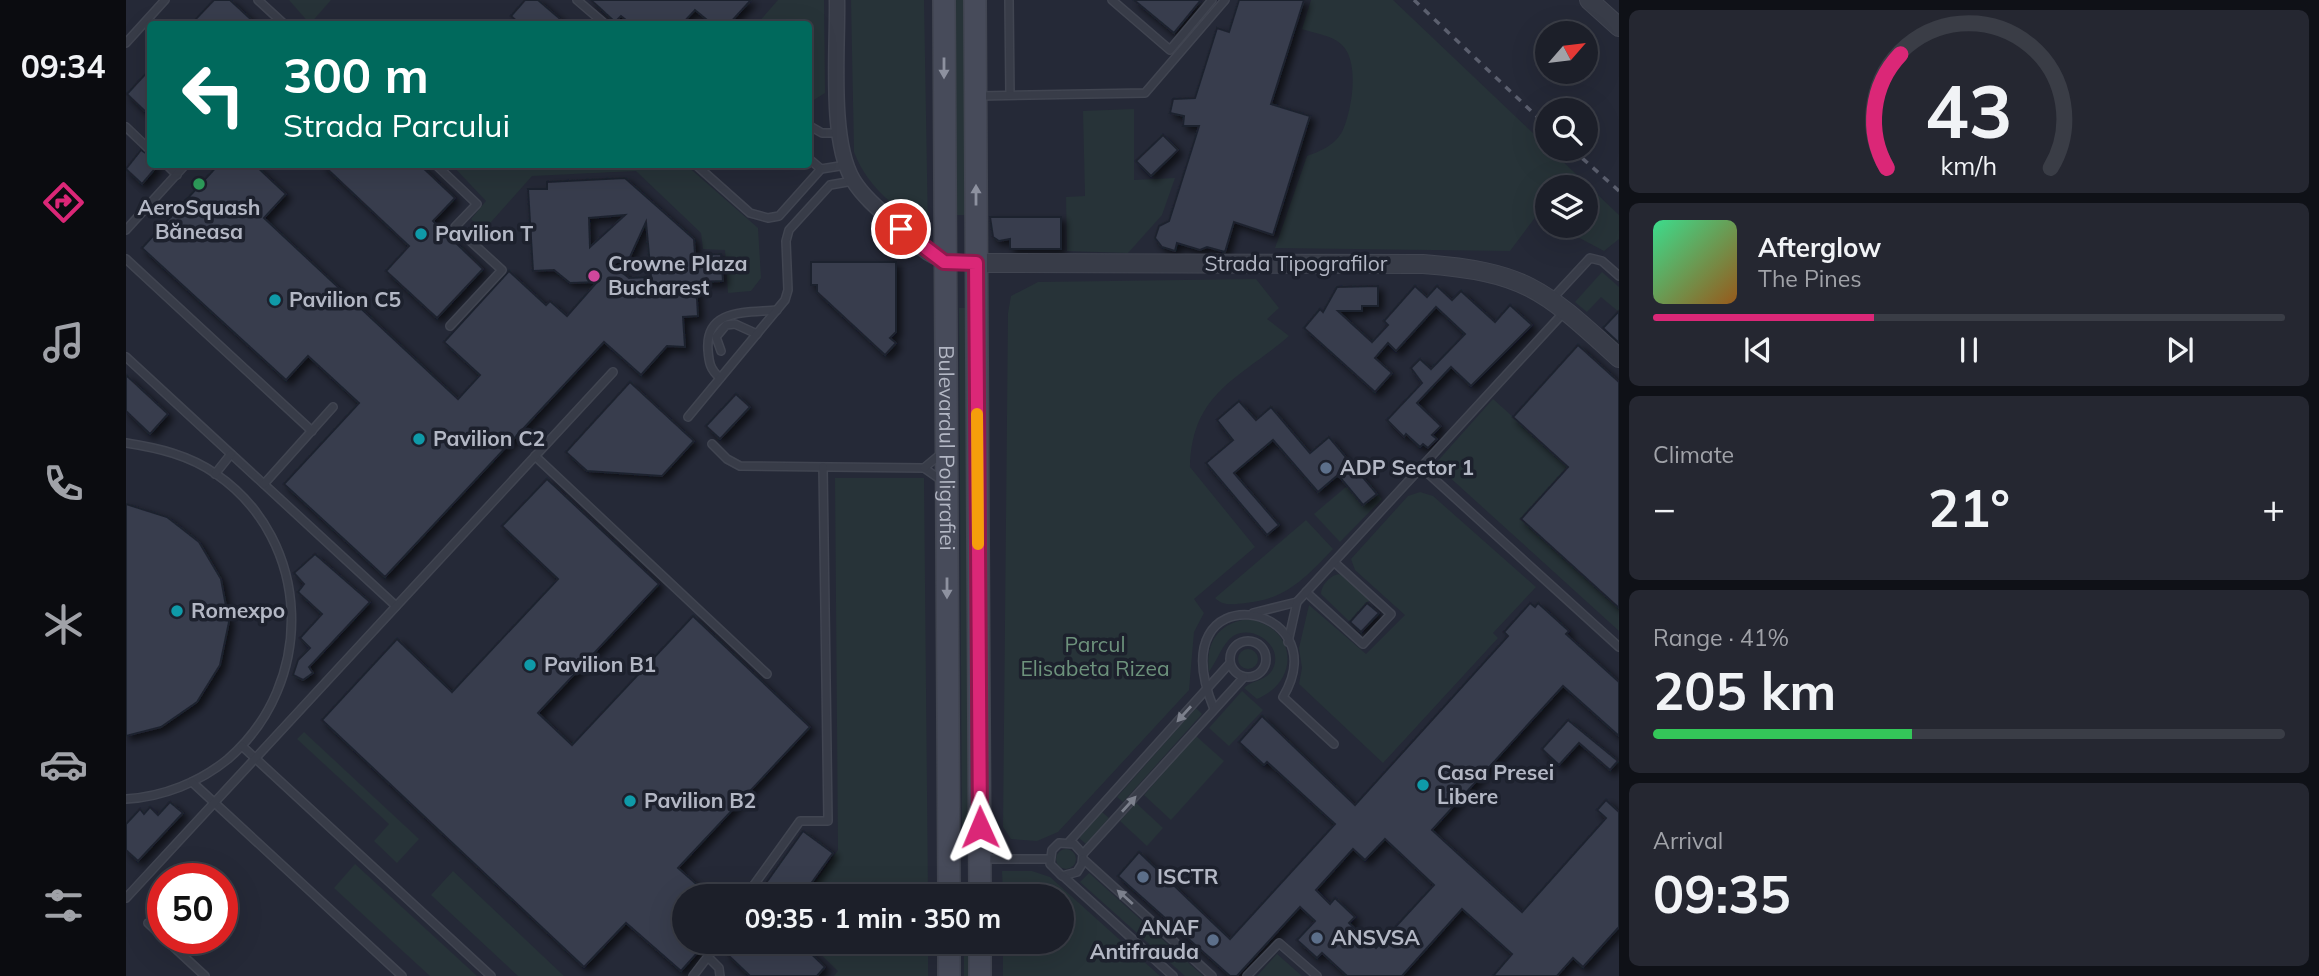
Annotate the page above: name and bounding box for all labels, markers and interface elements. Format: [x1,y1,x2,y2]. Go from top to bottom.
north arrow [1535,21,1598,84]
map controls [1535,21,1598,238]
text: 300 m [283,44,429,105]
text: 09:34 [21,46,105,86]
icon: left [168,49,259,140]
one-way arrow [938,57,950,79]
text: 43 [1925,65,2013,156]
button: search [1535,98,1598,161]
text: Strada Parcului [283,105,510,145]
text: km/h [1941,149,1997,180]
button: layers [1535,175,1598,238]
marker: AeroSquash Băneasa [191,176,207,192]
icon: directions [39,178,88,227]
one-way arrow [970,184,982,206]
place label: AeroSquash Băneasa [138,194,260,244]
pin [871,199,931,259]
icon: arrive [882,210,920,248]
place label: Pavilion T [435,220,533,246]
marker: Pavilion T [413,226,429,242]
text: Afterglow [1758,231,1881,264]
place label: Crowne Plaza Bucharest [608,250,748,300]
street label: Strada Tipografilor [1205,250,1388,276]
text: The Pines [1758,264,1862,293]
marker: Crowne Plaza Bucharest [586,268,602,284]
place label: Pavilion C5 [289,286,401,312]
marker: Pavilion C5 [267,292,283,308]
icon: music [39,318,88,367]
icon: previous [1739,331,1777,369]
icon: pause [1950,331,1988,369]
icon: next [2161,331,2199,369]
street label: Bulevardul Poligrafiei [934,345,961,551]
place label: Pavilion C2 [433,425,545,451]
marker: Pavilion C2 [411,431,427,447]
text: Climate [1653,440,1734,469]
place label: ADP Sector 1 [1340,454,1474,480]
icon: phone [39,459,88,508]
marker: ADP Sector 1 [1318,460,1334,476]
text: 21° [1928,475,2010,540]
text: − [1653,484,1676,532]
text: + [2262,484,2285,532]
one-way arrow [941,577,952,599]
place label: Romexpo [191,597,285,623]
icon: climate [39,600,88,649]
marker: Romexpo [169,603,185,619]
text: Range · 41% [1653,623,1789,652]
park label: Parcul Elisabeta Rizea [1020,631,1170,681]
place label: Pavilion B1 [544,651,656,677]
marker: Pavilion B1 [522,657,538,673]
text: 205 km [1653,658,1836,723]
one-way arrow [1176,705,1192,723]
icon: car [39,740,88,789]
place label: Casa Presei Libere [1437,759,1554,809]
marker: Casa Presei Libere [1415,777,1431,793]
place label: Pavilion B2 [644,787,756,813]
position arrow [943,790,1017,864]
marker: Pavilion B2 [622,793,638,809]
one-way arrow [1120,796,1136,813]
text: Arrival [1653,826,1723,855]
text: 09:35 [1653,861,1791,926]
speed limit sign: 50 [147,863,238,954]
place label: ISCTR [1157,863,1219,889]
marker: ISCTR [1135,869,1151,885]
icon: filters [39,881,88,930]
one-way arrow [1117,890,1134,906]
text: 09:35 · 1 min · 350 m [745,902,1001,935]
place label: ANAF Antifrauda [1090,914,1199,964]
place label: ANSVSA [1331,924,1420,950]
marker: ANSVSA [1309,930,1325,946]
marker: ANAF Antifrauda [1205,932,1221,948]

